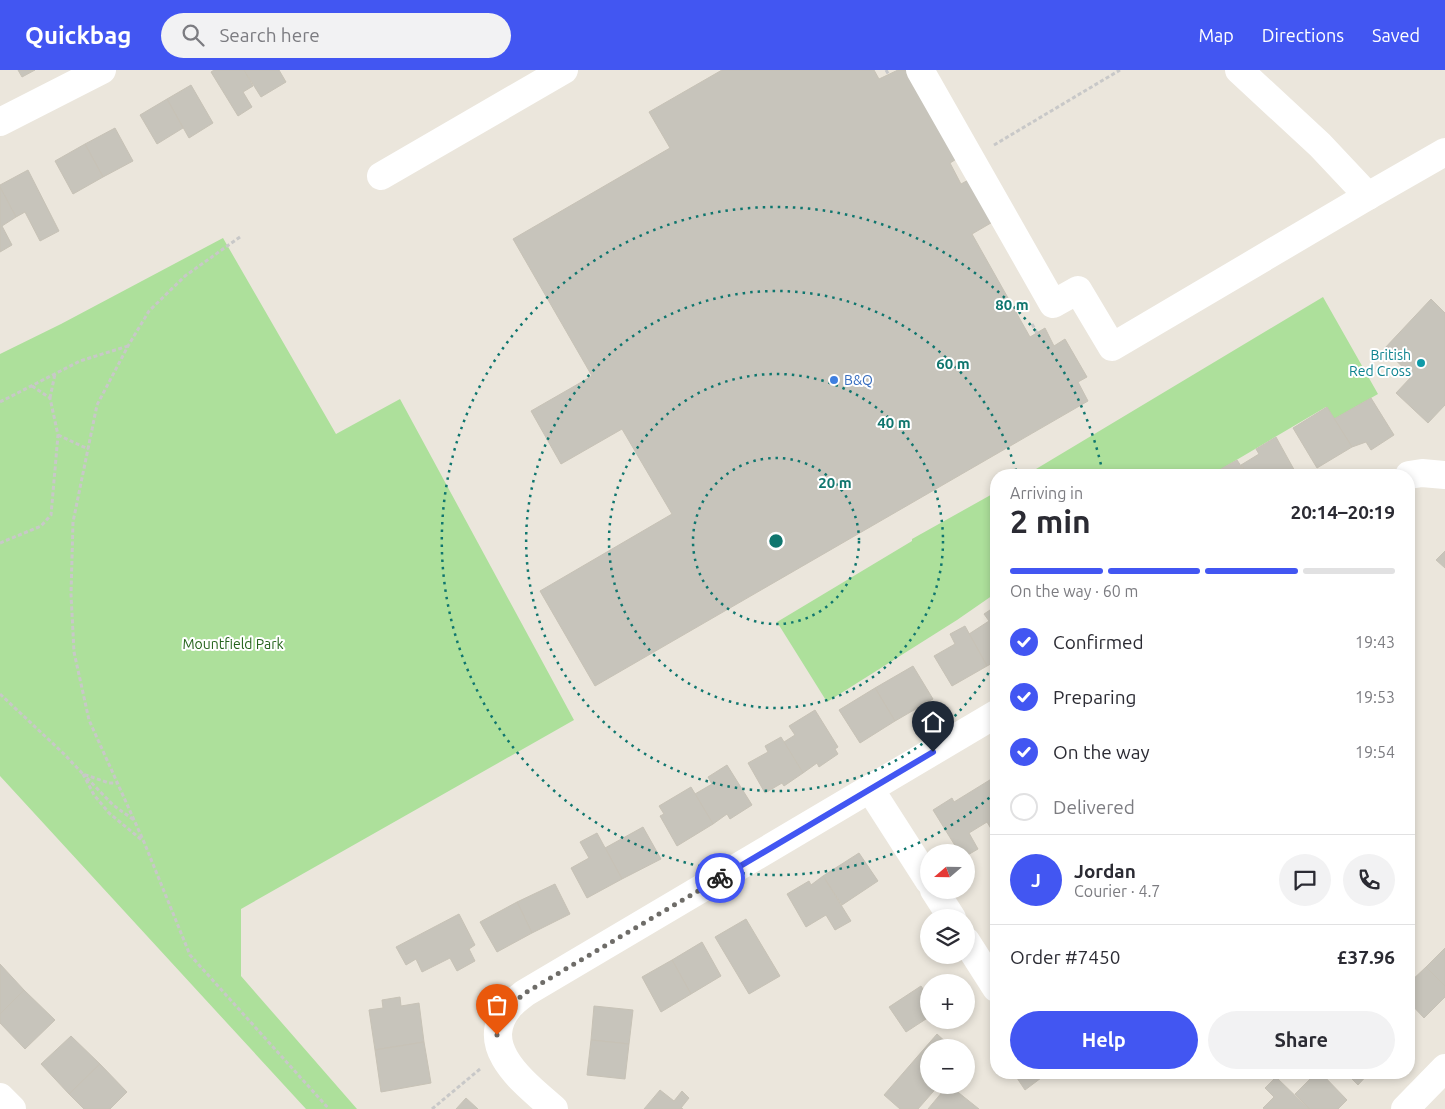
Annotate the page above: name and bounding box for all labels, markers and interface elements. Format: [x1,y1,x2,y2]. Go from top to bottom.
search box [161,13,511,58]
icon: search [179,21,207,49]
text: Quickbag [25,22,131,49]
text: Search here [219,24,320,46]
text: Map [1198,25,1234,45]
text: Directions [1262,25,1344,45]
text: Saved [1372,25,1420,45]
text: 80 m [995,296,1029,313]
place label: British Red Cross [1349,347,1411,379]
text: 60 m [936,355,970,372]
marker: British Red Cross [1415,357,1427,369]
place label: B&Q [844,372,873,388]
marker: B&Q [828,374,840,386]
text: 40 m [877,414,911,431]
text: 20 m [818,474,852,491]
text: Arriving in [1010,484,1083,502]
text: 20:14–20:19 [1290,501,1395,523]
text: 2 min [1010,503,1091,539]
centre of rings [767,532,785,550]
text: On the way · 60 m [1010,582,1138,600]
icon: check [1010,628,1038,656]
text: Confirmed [1053,631,1144,653]
text: 19:43 [1355,633,1395,651]
park label: Mountfield Park [182,636,284,652]
icon: check [1010,683,1038,711]
text: Preparing [1053,686,1137,708]
text: 19:53 [1355,688,1395,706]
pin [912,701,954,752]
icon: home [919,708,947,736]
icon: check [1010,738,1038,766]
text: On the way [1053,741,1150,763]
text: 19:54 [1355,743,1395,761]
text: Delivered [1053,796,1135,818]
north arrow [920,844,975,899]
map controls [920,844,975,1094]
courier [695,853,745,903]
button: chat [1279,854,1331,906]
button: phone [1343,854,1395,906]
text: Jordan [1074,860,1136,882]
icon: bike [706,864,734,892]
text: J [1031,869,1041,891]
text: Courier · 4.7 [1074,882,1160,900]
button: layers [920,909,975,964]
text: Order #7450 [1010,946,1120,968]
text: £37.96 [1337,946,1395,968]
button: + [920,974,975,1029]
pin [476,984,518,1035]
icon: bag [483,991,511,1019]
button: Help [1010,1011,1198,1069]
button: Share [1208,1011,1395,1069]
button: − [920,1039,975,1094]

